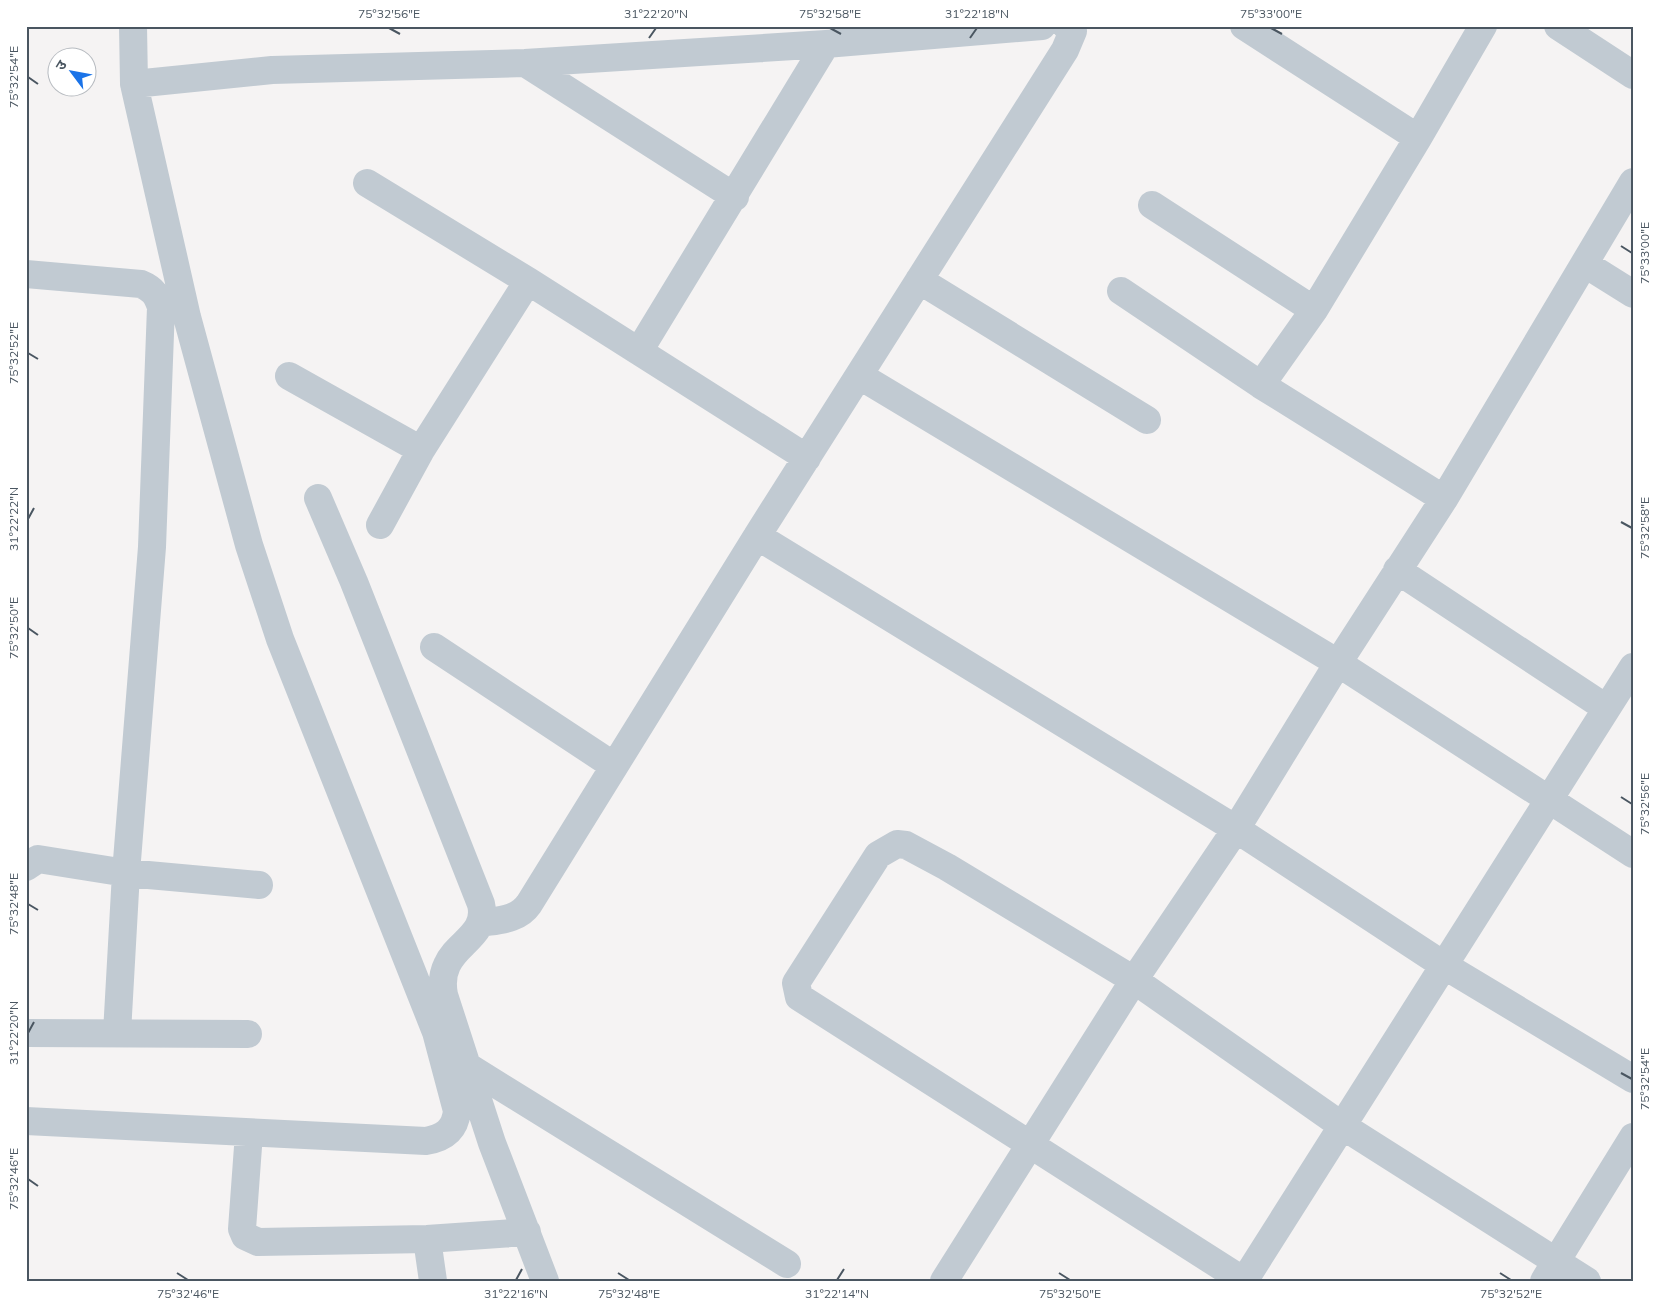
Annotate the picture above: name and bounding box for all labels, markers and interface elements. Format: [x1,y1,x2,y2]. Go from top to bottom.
text: 75°32'56"E [358,6,420,21]
text: 31°22'20"N [624,6,688,21]
text: 75°32'58"E [799,6,861,21]
text: 31°22'18"N [945,6,1009,21]
text: 75°33'00"E [1240,6,1302,21]
text: 75°32'54"E [6,46,21,108]
north arrow [48,48,98,98]
text: उ [51,56,71,73]
text: 75°33'00"E [1637,222,1652,284]
text: 75°32'52"E [6,322,21,384]
text: 31°22'22"N [6,487,21,551]
text: 75°32'58"E [1637,497,1652,559]
text: 75°32'50"E [6,597,21,659]
text: 75°32'56"E [1637,773,1652,835]
text: 75°32'48"E [6,873,21,935]
text: 31°22'20"N [6,1001,21,1065]
text: 75°32'54"E [1637,1048,1652,1110]
text: 75°32'46"E [6,1148,21,1210]
text: 75°32'46"E [157,1286,219,1301]
text: 31°22'16"N [484,1286,548,1301]
text: 75°32'48"E [598,1286,660,1301]
text: 31°22'14"N [805,1286,869,1301]
text: 75°32'50"E [1039,1286,1101,1301]
text: 75°32'52"E [1480,1286,1542,1301]

